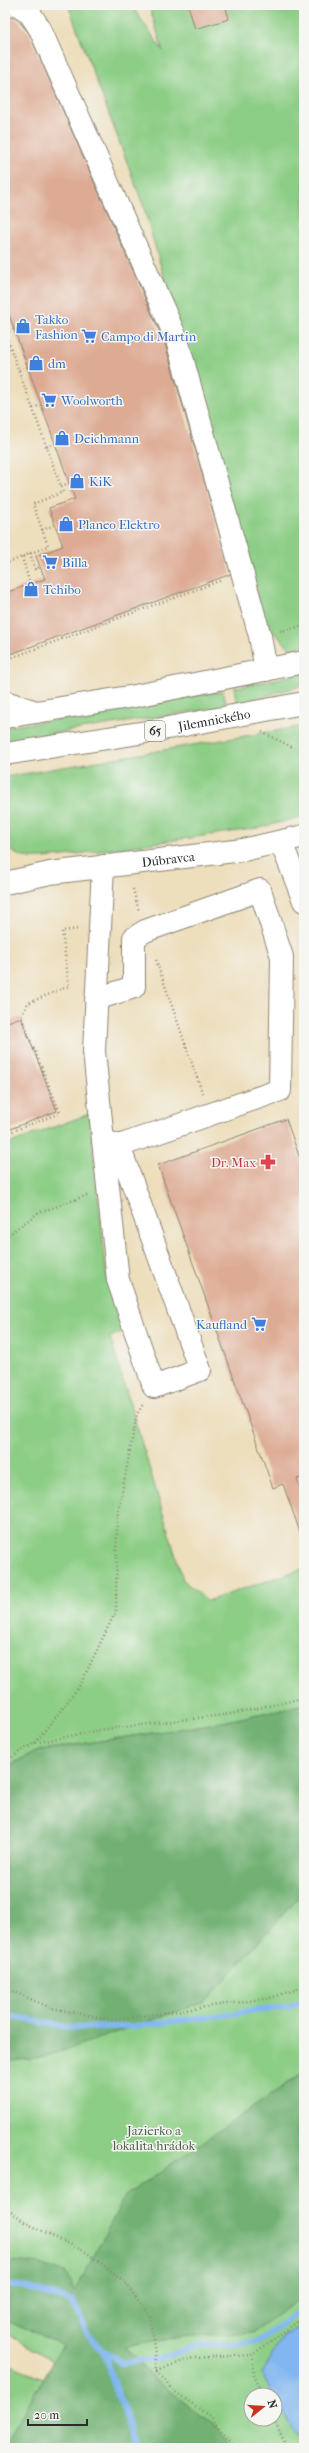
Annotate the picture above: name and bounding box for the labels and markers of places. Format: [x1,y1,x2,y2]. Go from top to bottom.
place label: Takko Fashion [35,312,78,342]
shop icon: Takko Fashion [14,317,32,335]
supermarket icon: Campo di Martin [80,327,98,345]
place label: Campo di Martin [101,329,197,344]
shop icon: dm [27,354,45,372]
place label: dm [48,356,66,371]
supermarket icon: Woolworth [40,391,58,409]
place label: Woolworth [60,393,124,408]
shop icon: Deichmann [53,429,71,447]
place label: Deichmann [74,431,139,446]
shop icon: KiK [68,472,86,490]
place label: KiK [89,474,112,489]
shop icon: Planeo Elektro [57,515,75,533]
place label: Planeo Elektro [78,517,160,532]
supermarket icon: Billa [41,553,59,571]
place label: Billa [62,555,88,570]
shop icon: Tchibo [22,580,40,598]
place label: Tchibo [43,582,81,597]
pharmacy icon: Dr. Max [259,1153,277,1171]
place label: Dr. Max [211,1155,256,1170]
supermarket icon: Kaufland [250,1315,268,1333]
place label: Kaufland [196,1317,248,1332]

